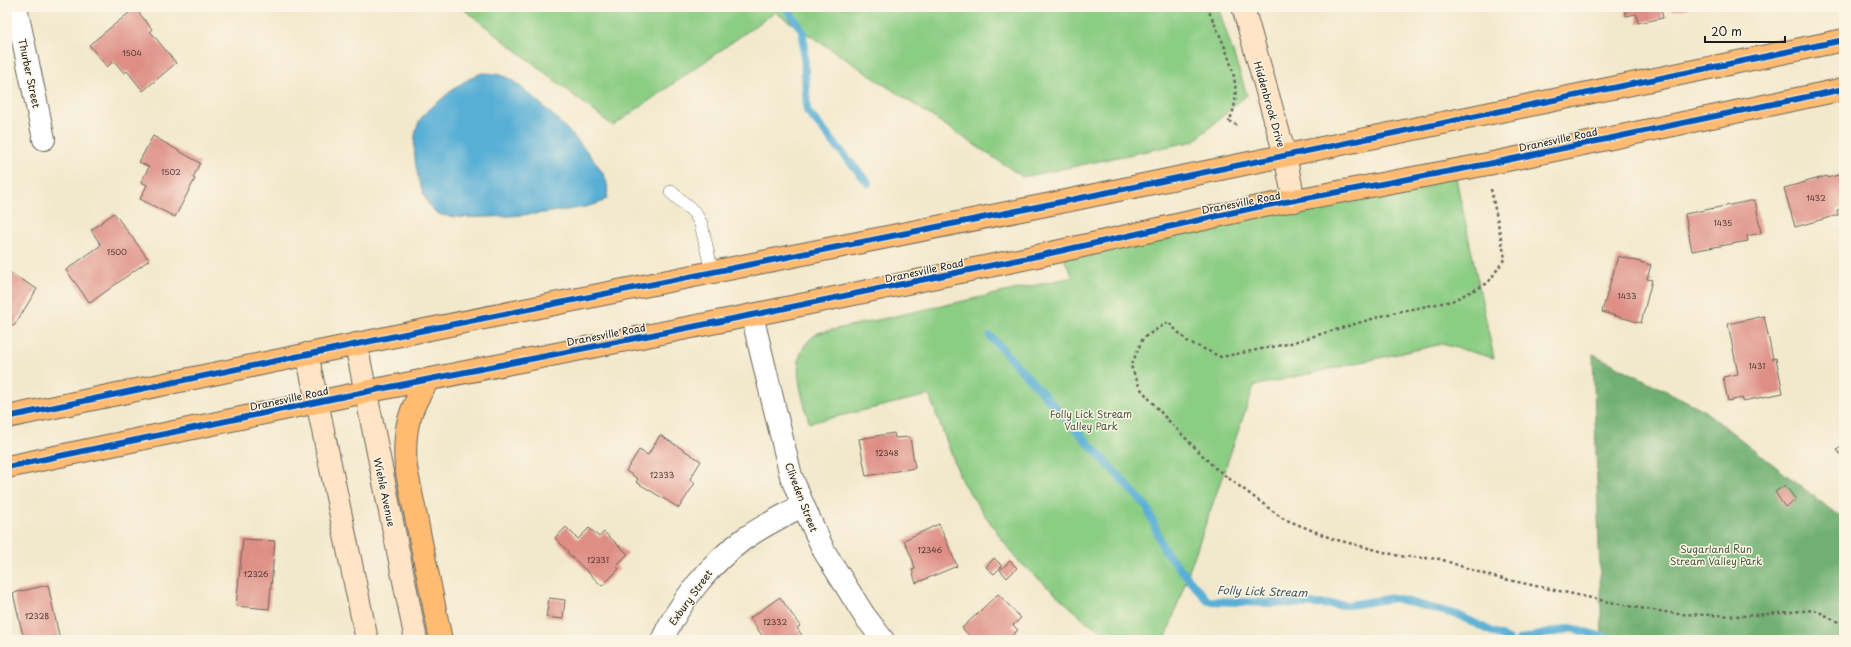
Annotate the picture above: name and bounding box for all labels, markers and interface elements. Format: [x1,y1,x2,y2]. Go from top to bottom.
scale bar [1705,18,1785,44]
text: 20 m [1711,22,1742,40]
street label: Thurber Street [15,37,45,109]
house number: 1504 [122,47,142,59]
street label: Hiddenbrook Drive [1251,59,1289,149]
street label: Dranesville Road [1517,123,1599,155]
house number: 1502 [161,166,181,178]
street label: Dranesville Road [1200,187,1282,217]
house number: 1432 [1806,192,1826,204]
house number: 1435 [1714,217,1732,229]
house number: 1500 [107,246,127,258]
street label: Dranesville Road [883,254,965,286]
house number: 1433 [1618,290,1636,302]
street label: Dranesville Road [565,319,647,349]
house number: 1431 [1749,360,1765,372]
street label: Dranesville Road [248,382,330,414]
park label: Folly Lick Stream Valley Park [1050,406,1132,433]
house number: 12348 [875,447,899,459]
street label: Wiehle Avenue [370,456,400,528]
street label: Cliveden Street [782,460,822,534]
house number: 12333 [650,469,674,481]
park label: Sugarland Run Stream Valley Park [1670,541,1762,568]
house number: 12346 [918,544,943,556]
house number: 12331 [587,554,609,566]
street label: Exbury Street [665,566,716,628]
house number: 12326 [243,568,269,580]
water label: Folly Lick Stream [1216,581,1309,601]
house number: 12328 [25,610,49,622]
house number: 12332 [763,616,787,628]

